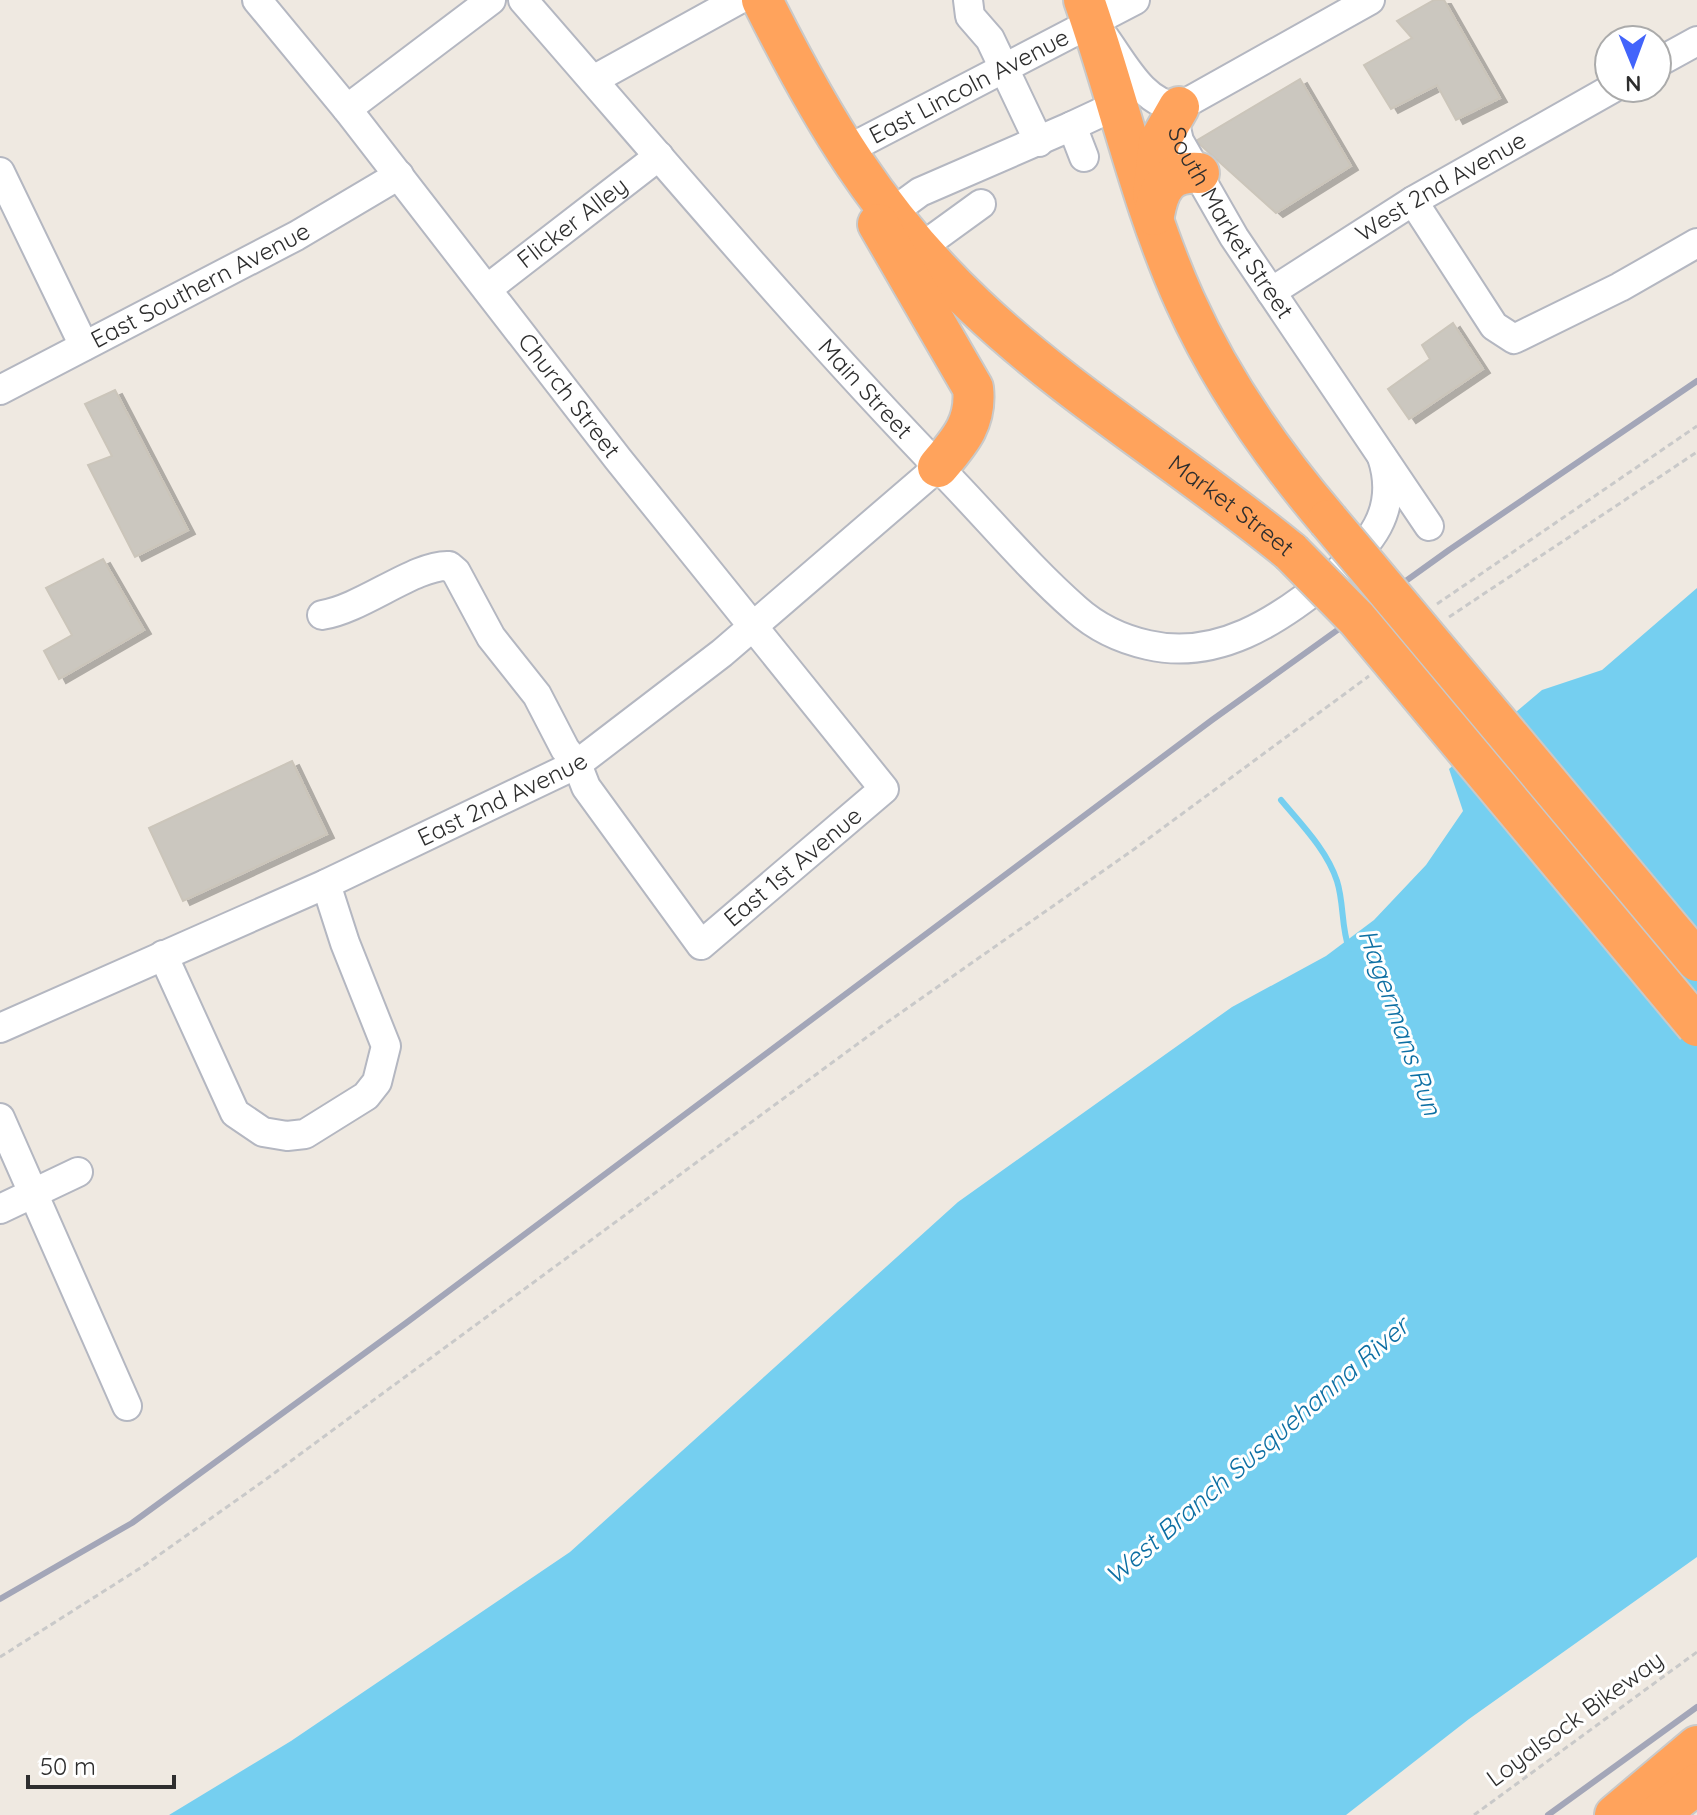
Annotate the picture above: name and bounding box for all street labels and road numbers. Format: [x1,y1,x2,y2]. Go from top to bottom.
street label: East Lincoln Avenue [864,21,1074,150]
street label: South Market Street [1162,124,1301,324]
street label: West 2nd Avenue [1350,124,1531,248]
street label: Flicker Alley [511,170,633,274]
street label: East Southern Avenue [85,215,315,354]
street label: Church Street [512,327,628,464]
street label: Main Street [812,332,919,445]
street label: Market Street [1163,448,1301,562]
street label: East 2nd Avenue [412,745,593,852]
street label: East 1st Avenue [717,800,868,933]
street label: Loyalsock Bikeway [1480,1644,1669,1792]

